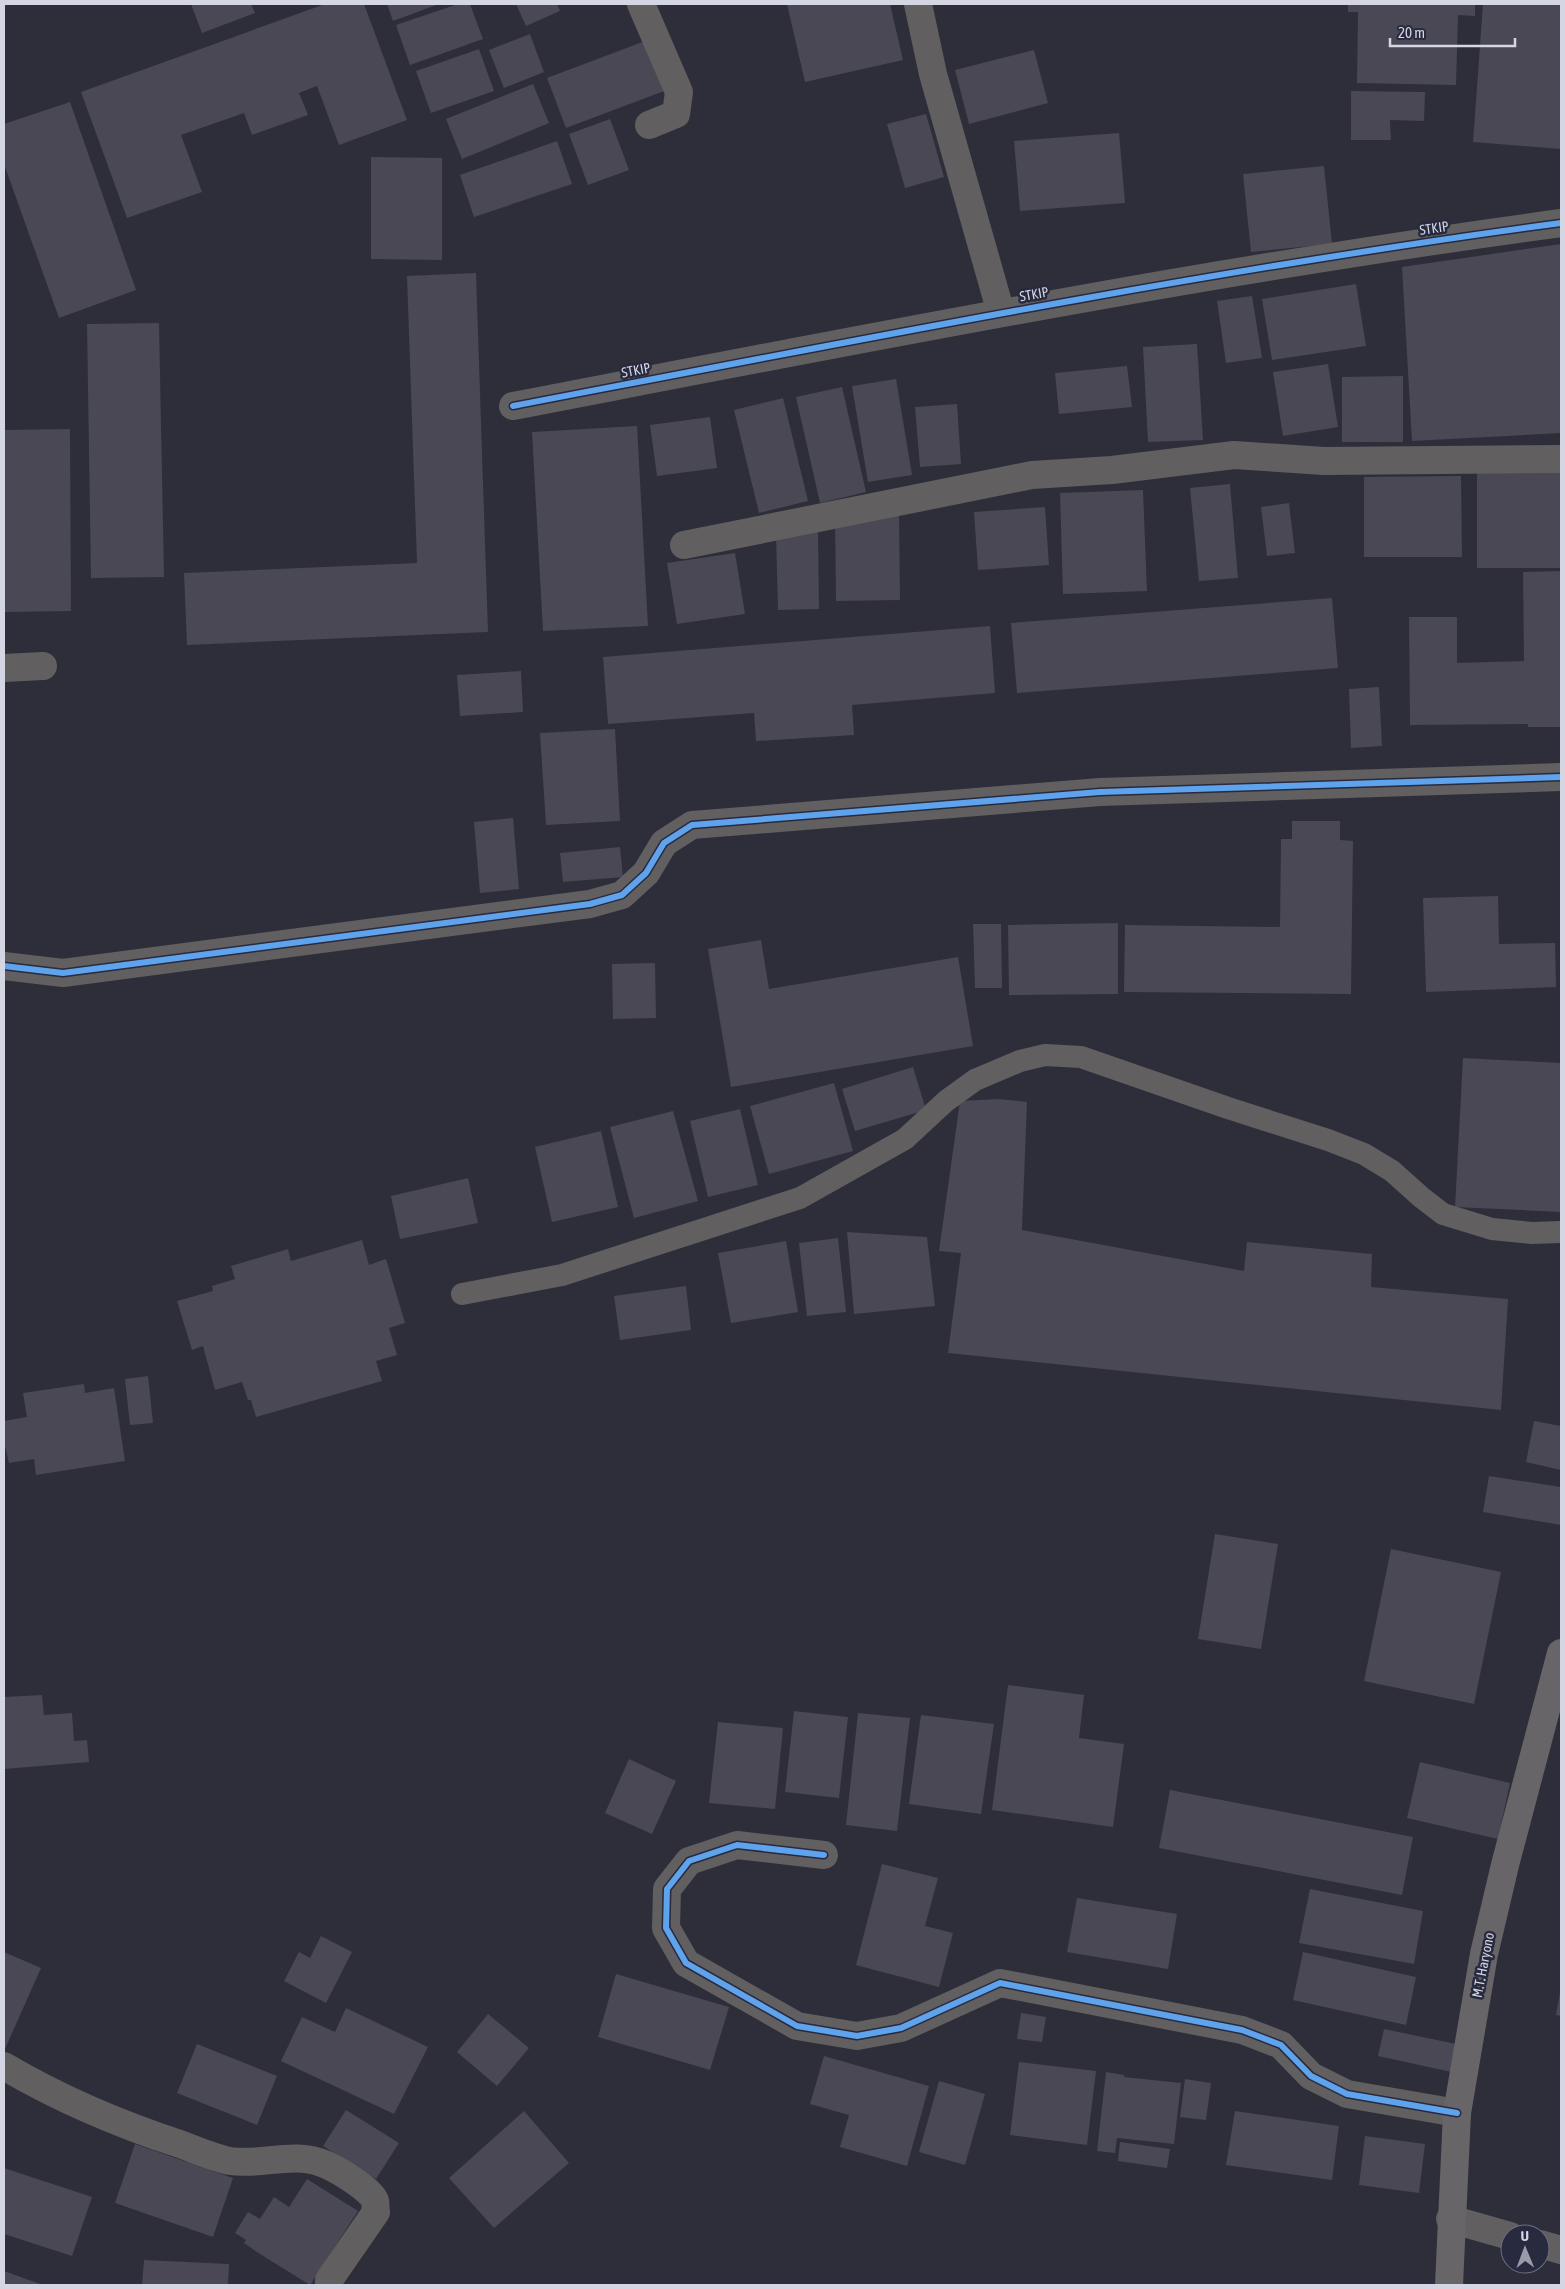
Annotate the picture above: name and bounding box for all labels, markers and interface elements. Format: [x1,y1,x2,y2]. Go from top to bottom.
scale bar [1390,15,1515,47]
text: 20 m [1398,24,1425,41]
street label: STKIP [1418,218,1450,238]
street label: STKIP [1018,284,1050,304]
street label: STKIP [620,359,652,381]
street label: M.T. Haryono [1469,1931,1497,1999]
north arrow [1500,2224,1550,2274]
text: U [1521,2228,1529,2244]

